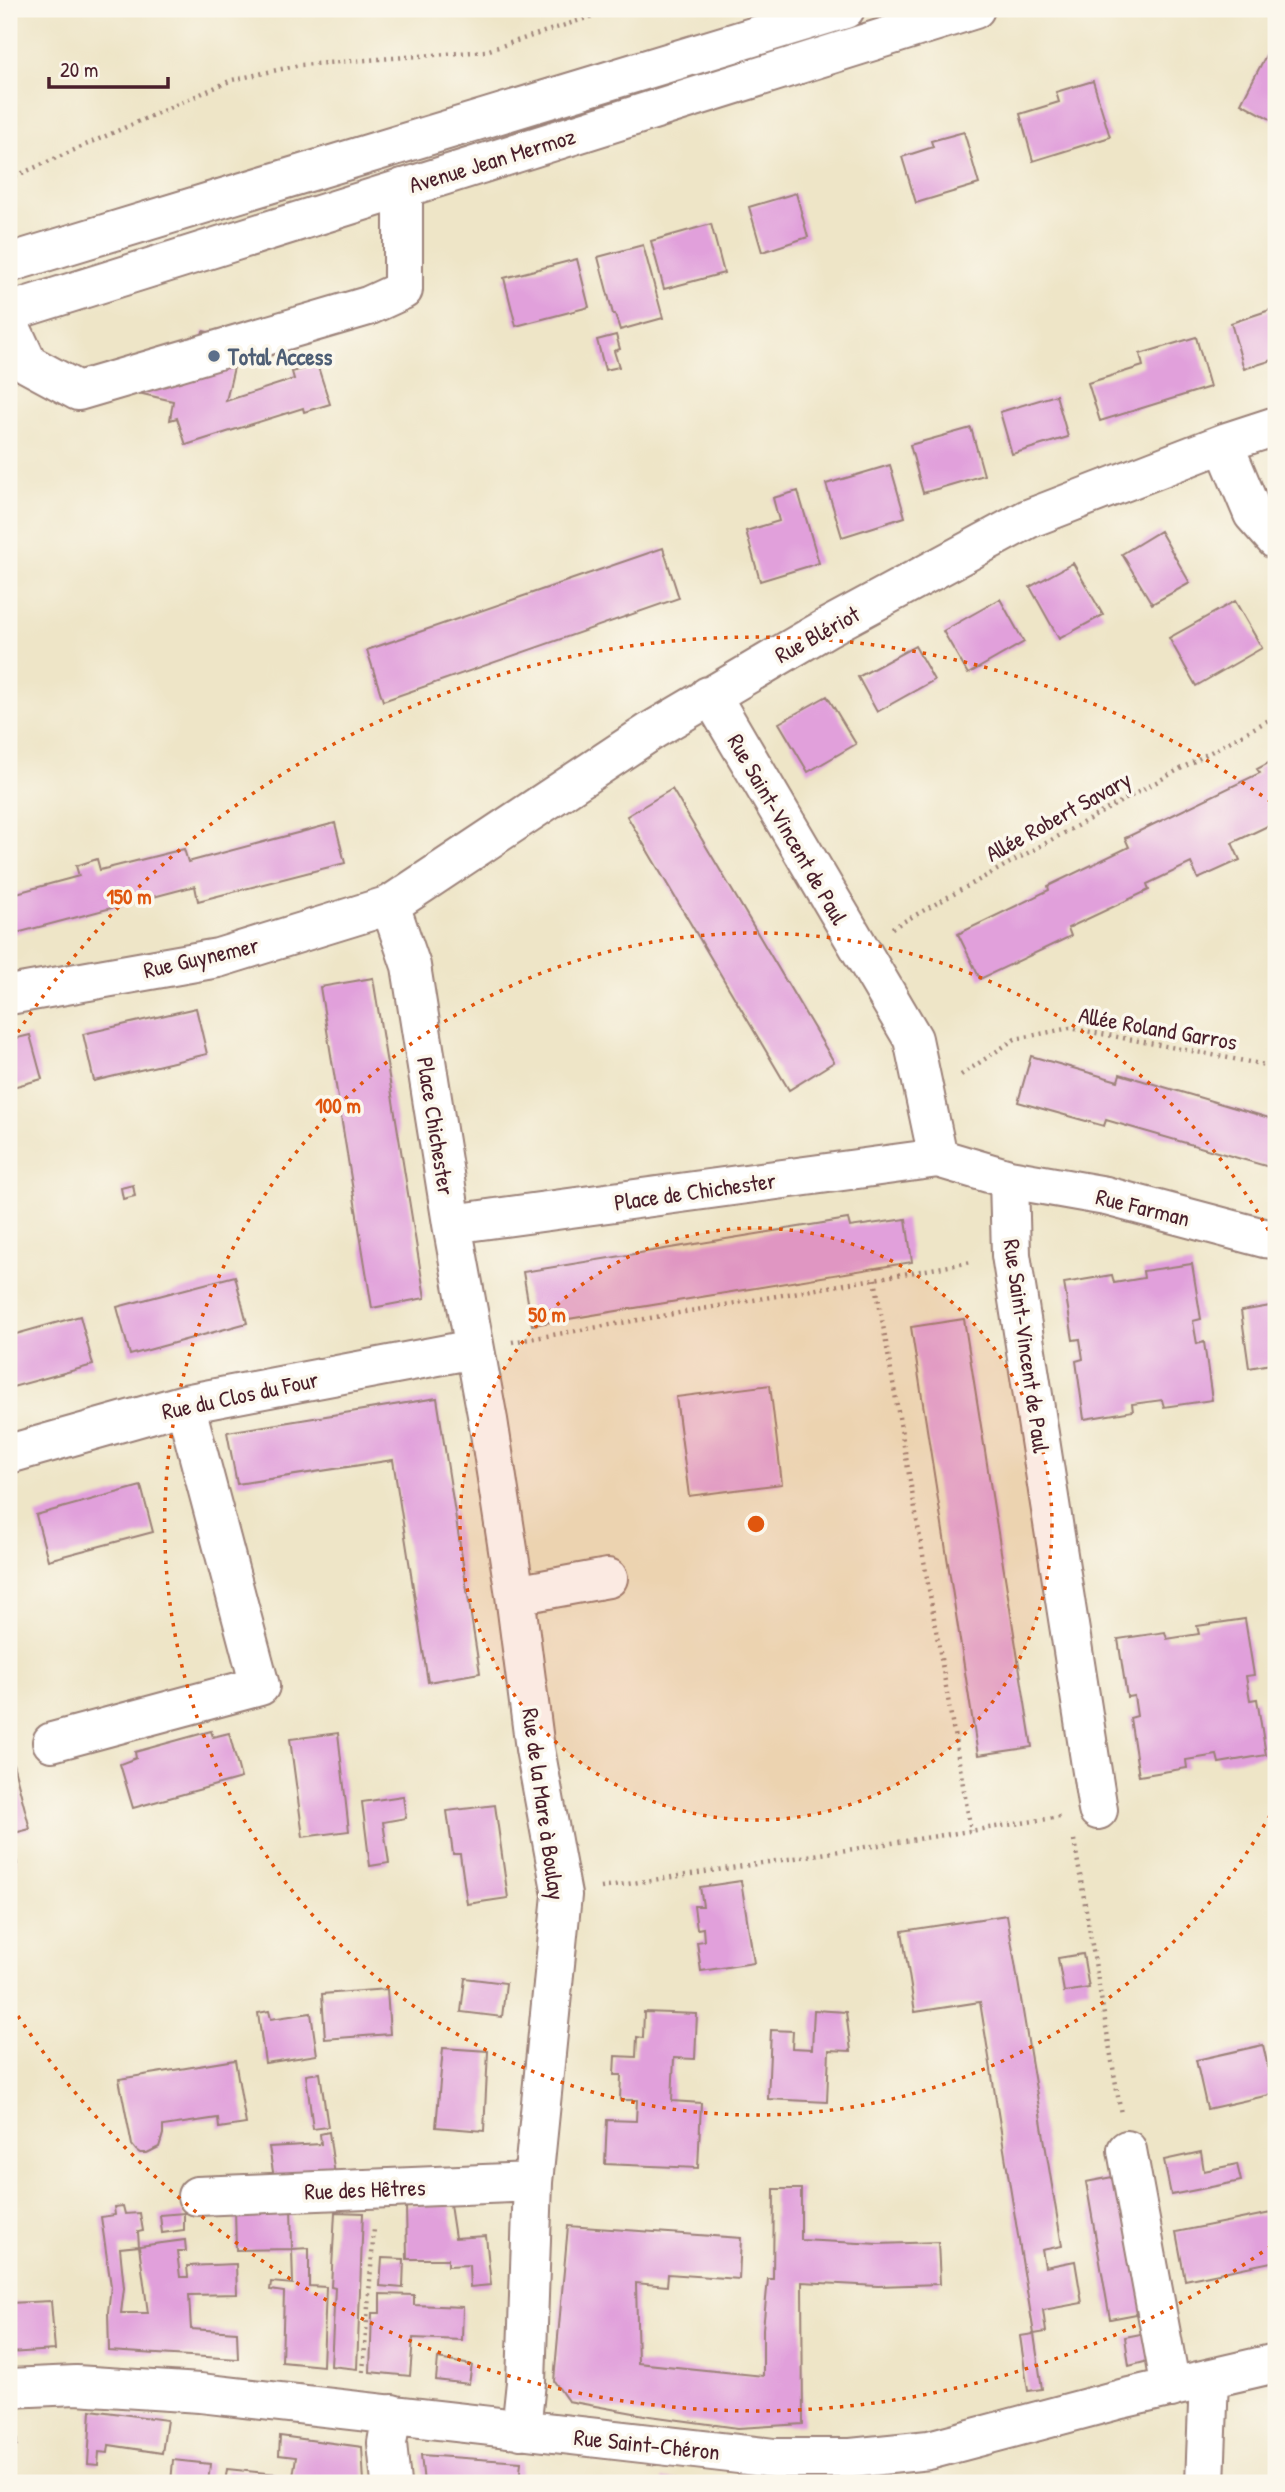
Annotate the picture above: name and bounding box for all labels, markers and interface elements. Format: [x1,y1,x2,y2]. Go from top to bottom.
scale bar [49,46,168,90]
text: 20 m [60,55,98,84]
street label: Avenue Jean Mermoz [405,120,579,200]
place label: Total Access [227,341,332,372]
marker: Total Access [206,348,222,364]
street label: Rue Blériot [769,598,866,670]
street label: Rue Saint-Vincent de Paul [721,728,856,931]
street label: Allée Robert Savary [980,763,1136,869]
text: 150 m [106,882,152,911]
street label: Rue Guynemer [140,929,262,985]
street label: Allée Roland Garros [1076,999,1240,1057]
street label: Place Chichester [410,1055,462,1197]
text: 100 m [315,1091,361,1120]
street label: Place de Chichester [612,1164,778,1218]
street label: Rue Farman [1093,1180,1193,1234]
street label: Rue Saint-Vincent de Paul [997,1237,1057,1456]
text: 50 m [528,1300,566,1329]
street label: Rue du Clos du Four [159,1363,321,1427]
centre of rings [744,1512,768,1536]
street label: Rue de la Mare à Boulay [515,1706,573,1902]
street label: Rue des Hêtres [304,2171,426,2207]
street label: Rue Saint-Chéron [573,2421,721,2467]

